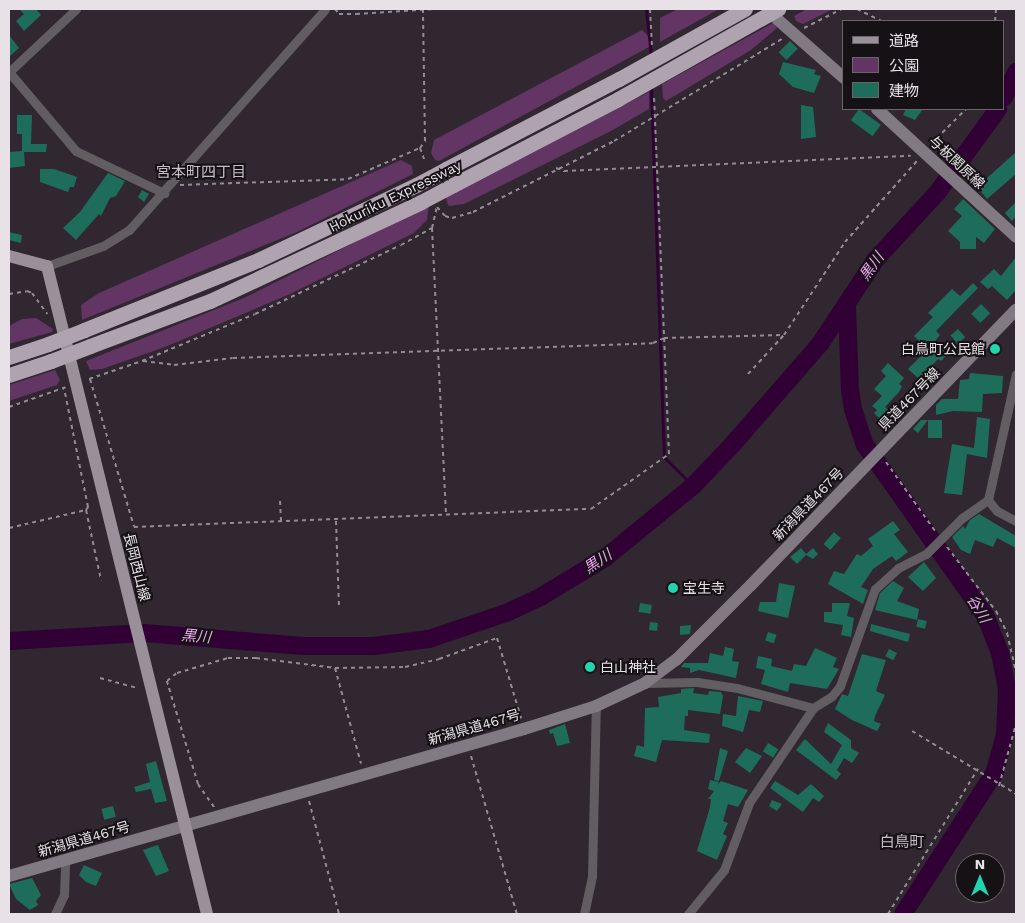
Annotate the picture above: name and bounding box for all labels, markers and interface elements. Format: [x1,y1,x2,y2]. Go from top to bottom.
legend [842,20,1005,110]
text: 道路 [889,32,919,50]
text: 公園 [889,57,919,75]
text: 建物 [889,82,919,100]
street label: 与板関原線 [926,132,988,192]
street label: Hokuriku Expressway [326,157,464,235]
district label: 宮本町四丁目 [156,164,246,182]
water label: 黒川 [856,250,888,284]
place label: 白鳥町公民館 [901,341,985,357]
marker: 白鳥町公民館 [989,343,1001,355]
street label: 県道467号線 [875,364,943,434]
street label: 新潟県道467号 [769,464,847,544]
street label: 長岡西山線 [120,531,154,603]
water label: 黒川 [581,546,615,578]
place label: 宝生寺 [683,580,725,596]
marker: 宝生寺 [667,582,679,594]
water label: 谷川 [963,592,993,626]
water label: 黒川 [180,627,212,647]
place label: 白山神社 [600,659,656,675]
marker: 白山神社 [584,661,596,673]
street label: 新潟県道467号 [426,706,522,748]
street label: 新潟県道467号 [36,818,132,860]
district label: 白鳥町 [880,834,924,852]
north arrow [955,853,1005,903]
text: N [975,856,985,872]

